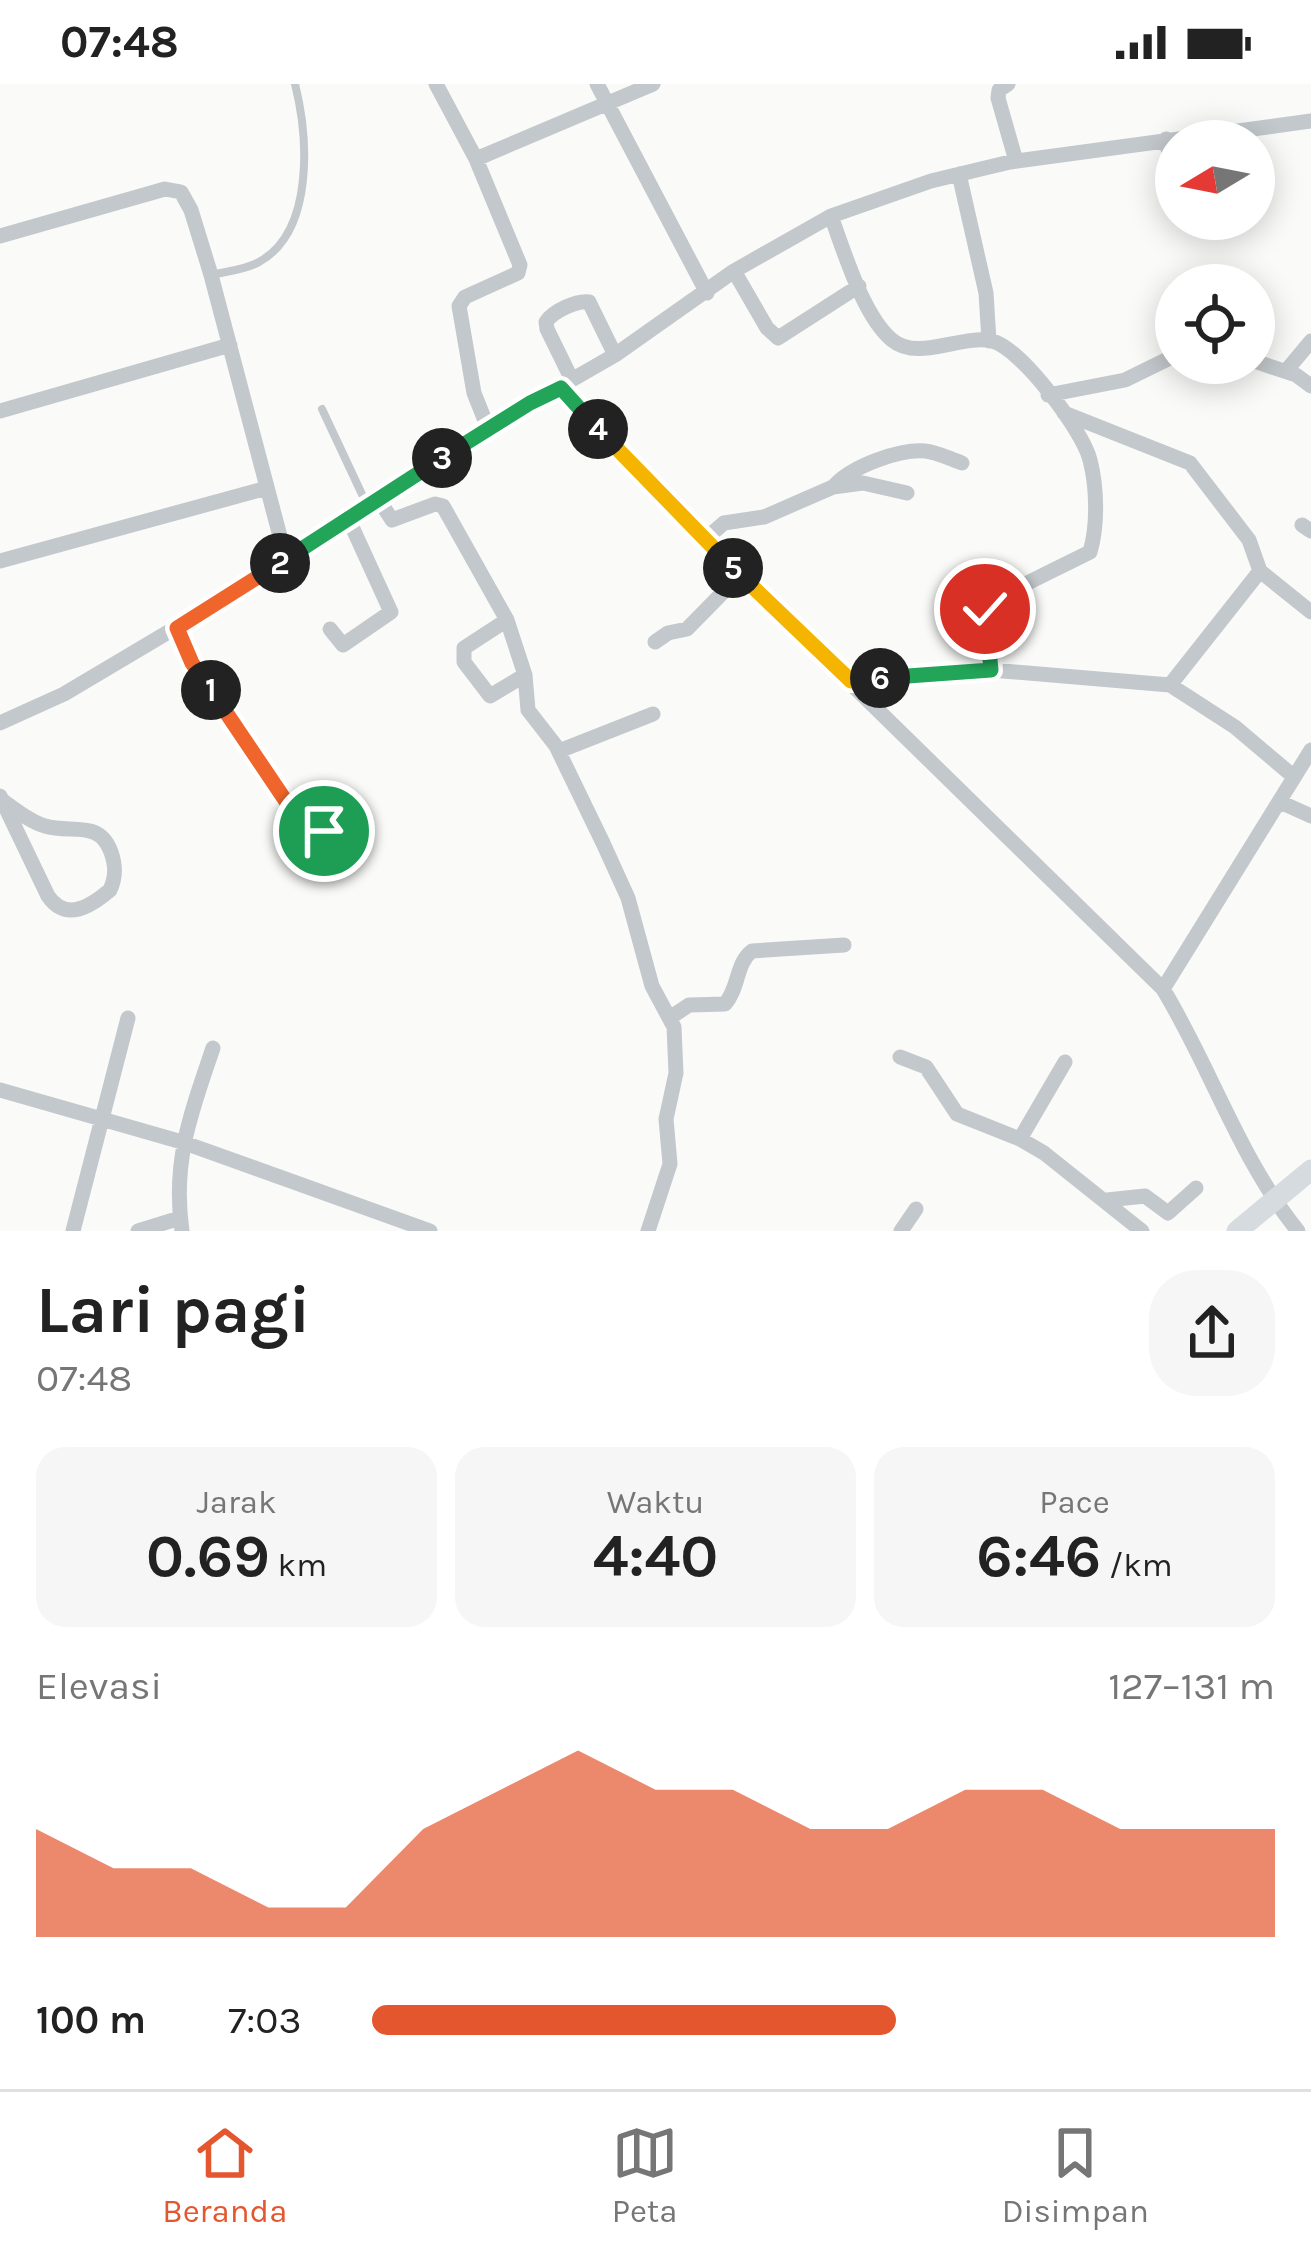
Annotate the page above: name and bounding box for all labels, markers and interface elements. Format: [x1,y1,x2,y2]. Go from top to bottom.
text: 07:48 [60,16,179,68]
north arrow [1155,120,1275,240]
map controls [1155,120,1275,384]
button: locate [1155,264,1275,384]
pin: 4 [568,399,628,459]
text: 4 [588,410,608,448]
pin: 3 [412,428,472,488]
text: 3 [432,439,452,477]
pin: 2 [250,533,310,593]
pin: 5 [703,538,763,598]
text: 2 [270,544,290,582]
text: 5 [723,549,743,587]
pin [934,558,1036,660]
icon: check [952,576,1018,642]
pin: 6 [850,648,910,708]
text: 6 [870,659,890,697]
pin: 1 [181,660,241,720]
text: 1 [205,671,217,709]
pin [273,780,375,882]
icon: arrive [291,798,357,864]
button: share [1149,1270,1275,1396]
text: Lari pagi [36,1271,310,1349]
text: 07:48 [36,1355,132,1401]
text: Jarak [196,1483,277,1521]
text: Waktu [607,1483,704,1521]
text: Pace [1039,1483,1110,1521]
text: 0.69 [146,1521,270,1591]
text: 4:40 [593,1521,718,1591]
text: 6:46 [976,1521,1101,1591]
text: km [270,1546,327,1584]
text: /km [1101,1546,1173,1584]
text: Elevasi [36,1663,162,1709]
text: 127–131 m [1108,1663,1275,1709]
text: 100 m [36,1997,146,2043]
text: 7:03 [228,1997,301,2043]
tab: Beranda [162,2120,287,2230]
tab: Peta [612,2120,678,2230]
tab: Disimpan [1002,2120,1149,2230]

